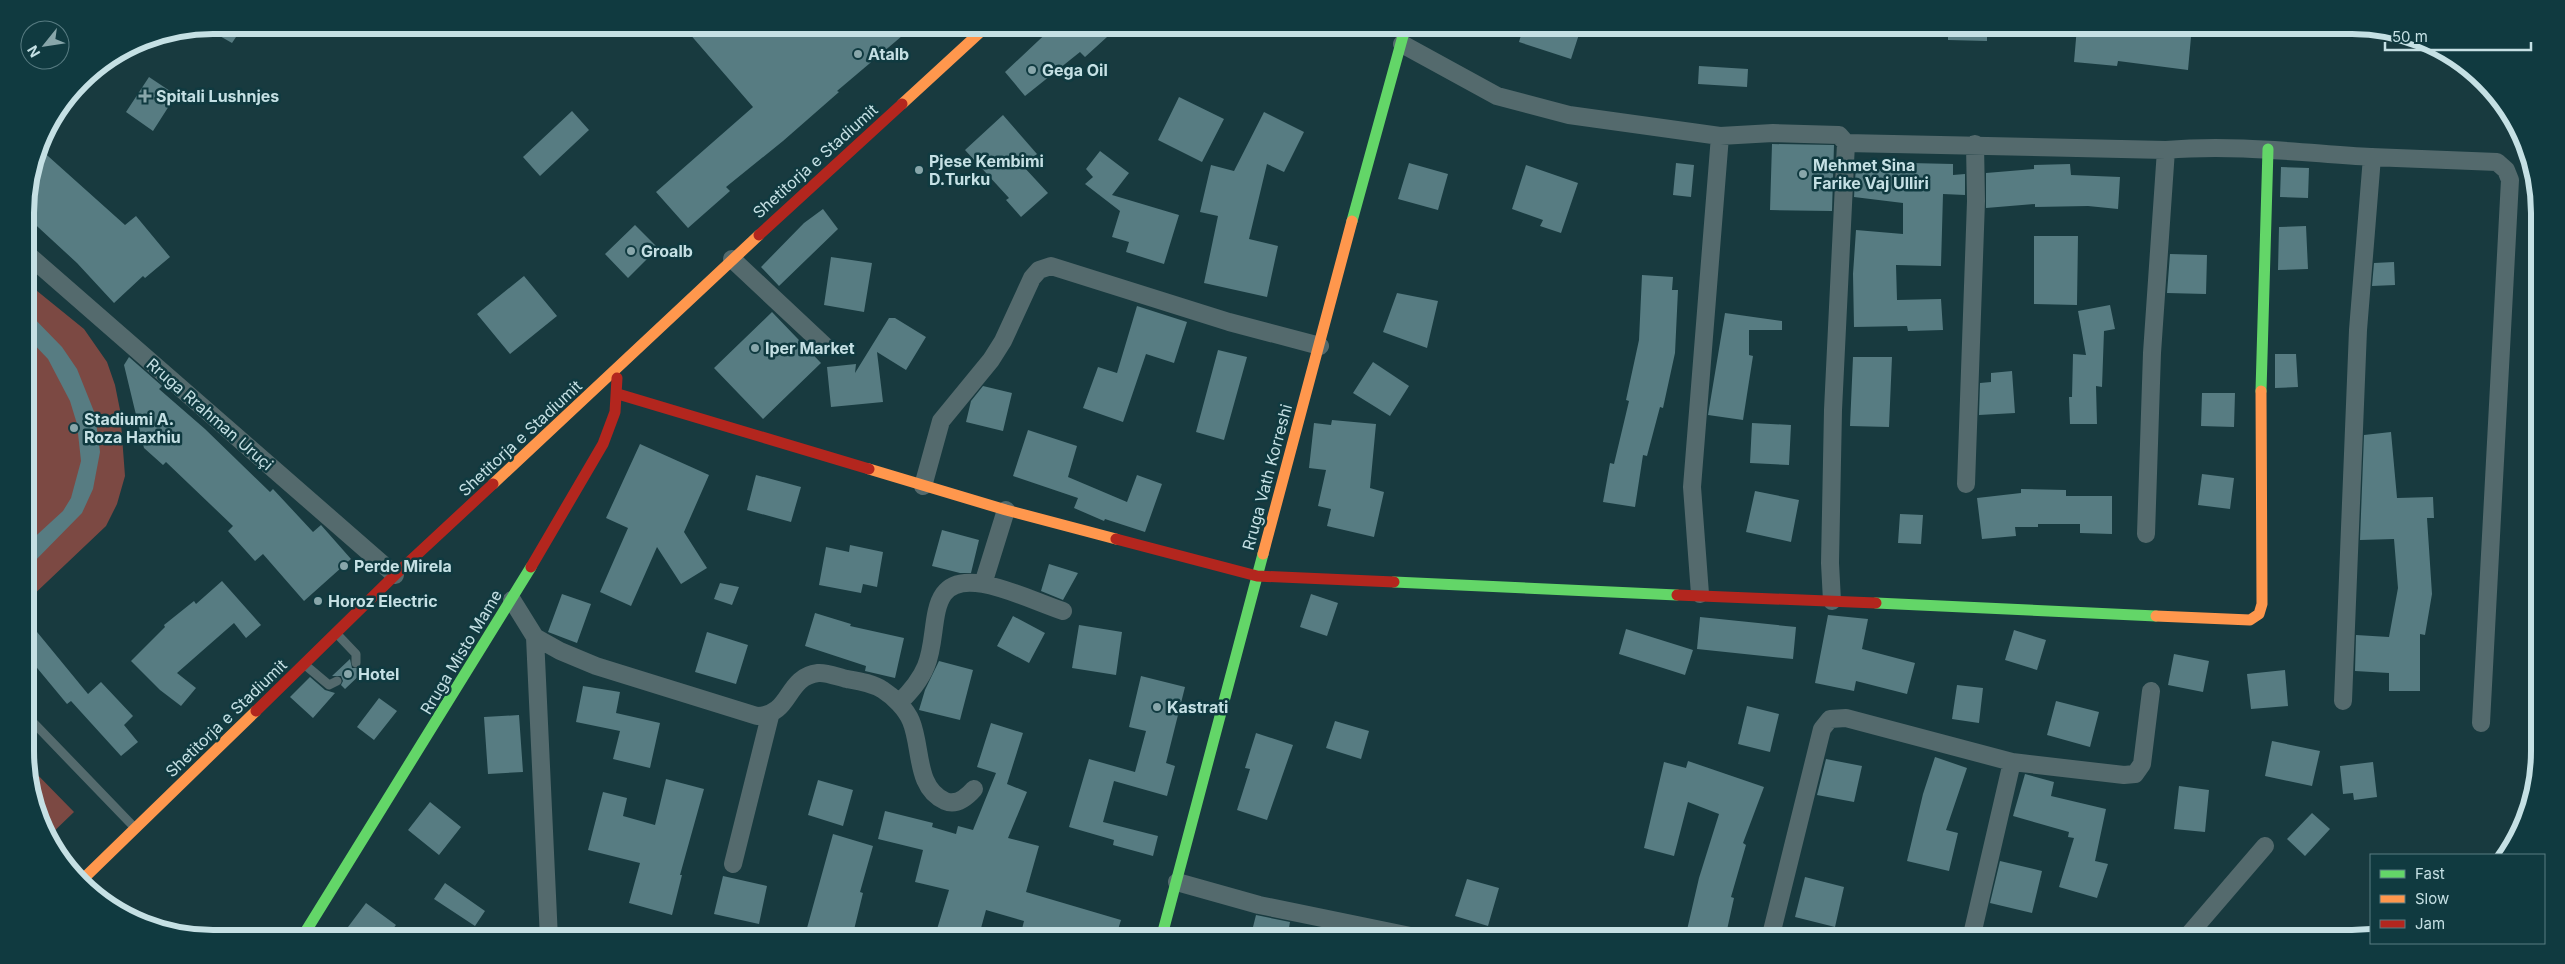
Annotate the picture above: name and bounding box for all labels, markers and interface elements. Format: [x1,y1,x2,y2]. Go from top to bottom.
north arrow [20,20,70,70]
scale bar [2385,20,2531,52]
text: 50 m [2392,27,2428,46]
text: N [23,43,43,61]
place label: Atalb [868,44,909,64]
marker: Atalb [852,48,864,60]
place label: Gega Oil [1042,60,1108,80]
marker: Gega Oil [1026,64,1038,76]
place label: Spitali Lushnjes [156,86,279,106]
marker: Spitali Lushnjes [138,89,152,103]
street label: Shetitorja e Stadiumit [748,100,882,222]
place label: Pjese Kembimi D.Turku [929,151,1044,189]
place label: Mehmet Sina Farike Vaj Ulliri [1813,155,1929,193]
marker: Pjese Kembimi D.Turku [913,164,925,176]
marker: Mehmet Sina Farike Vaj Ulliri [1797,168,1809,180]
place label: Groalb [641,241,693,261]
marker: Groalb [625,245,637,257]
place label: Iper Market [765,338,855,358]
marker: Iper Market [749,342,761,354]
street label: Rruga Rrahman Uruçi [143,354,277,474]
street label: Shetitorja e Stadiumit [454,376,586,500]
street label: Rruga Vath Korreshi [1238,402,1296,552]
place label: Stadiumi A. Roza Haxhiu [84,409,181,447]
marker: Stadiumi A. Roza Haxhiu [68,422,80,434]
place label: Perde Mirela [354,556,452,576]
marker: Perde Mirela [338,560,350,572]
street label: Rruga Misto Mame [416,586,506,718]
place label: Horoz Electric [328,591,438,611]
marker: Horoz Electric [312,595,324,607]
street label: Shetitorja e Stadiumit [161,655,291,781]
place label: Hotel [358,664,399,684]
marker: Hotel [342,668,354,680]
place label: Kastrati [1167,697,1228,717]
marker: Kastrati [1151,701,1163,713]
legend [2370,854,2545,944]
text: Fast [2415,864,2445,883]
text: Slow [2415,889,2449,908]
text: Jam [2415,914,2445,933]

